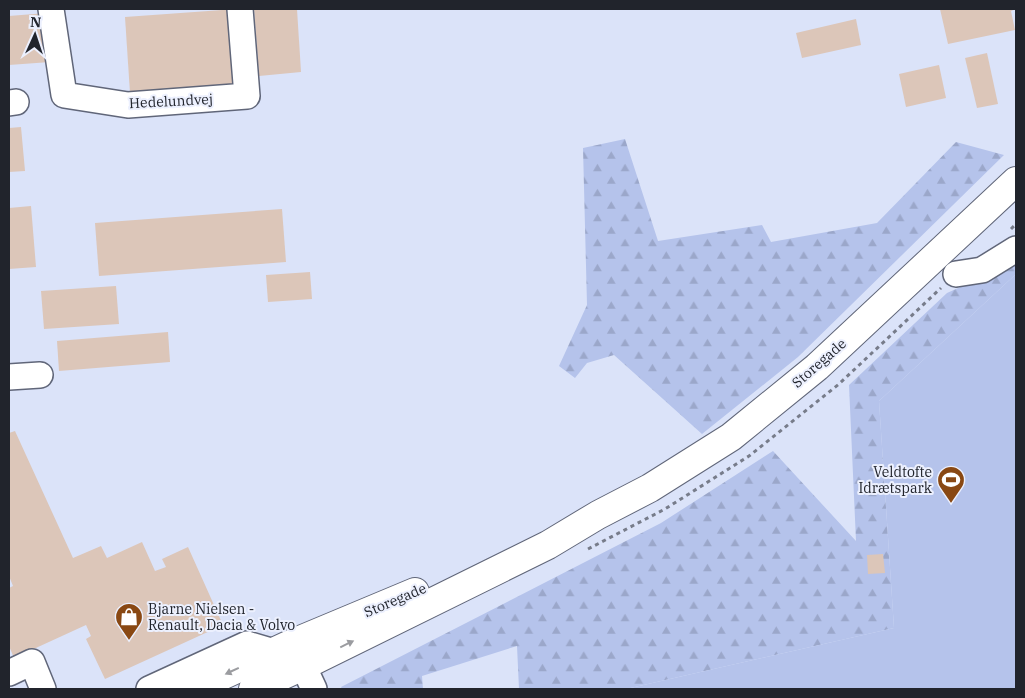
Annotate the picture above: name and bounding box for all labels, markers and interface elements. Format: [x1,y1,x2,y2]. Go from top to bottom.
north arrow [10,10,60,60]
text: N [30,13,42,31]
street label: Hedelundvej [129,90,213,112]
street label: Storegade [788,335,850,391]
place label: Veldtofte Idrætspark [858,463,933,497]
sports icon: Veldtofte Idrætspark [936,465,966,504]
street label: Storegade [361,579,429,621]
place label: Bjarne Nielsen - Renault, Dacia & Volvo [148,600,295,634]
shop icon: Bjarne Nielsen - Renault, Dacia & Volvo [114,602,144,641]
one-way arrow [340,640,354,648]
one-way arrow [225,667,240,675]

